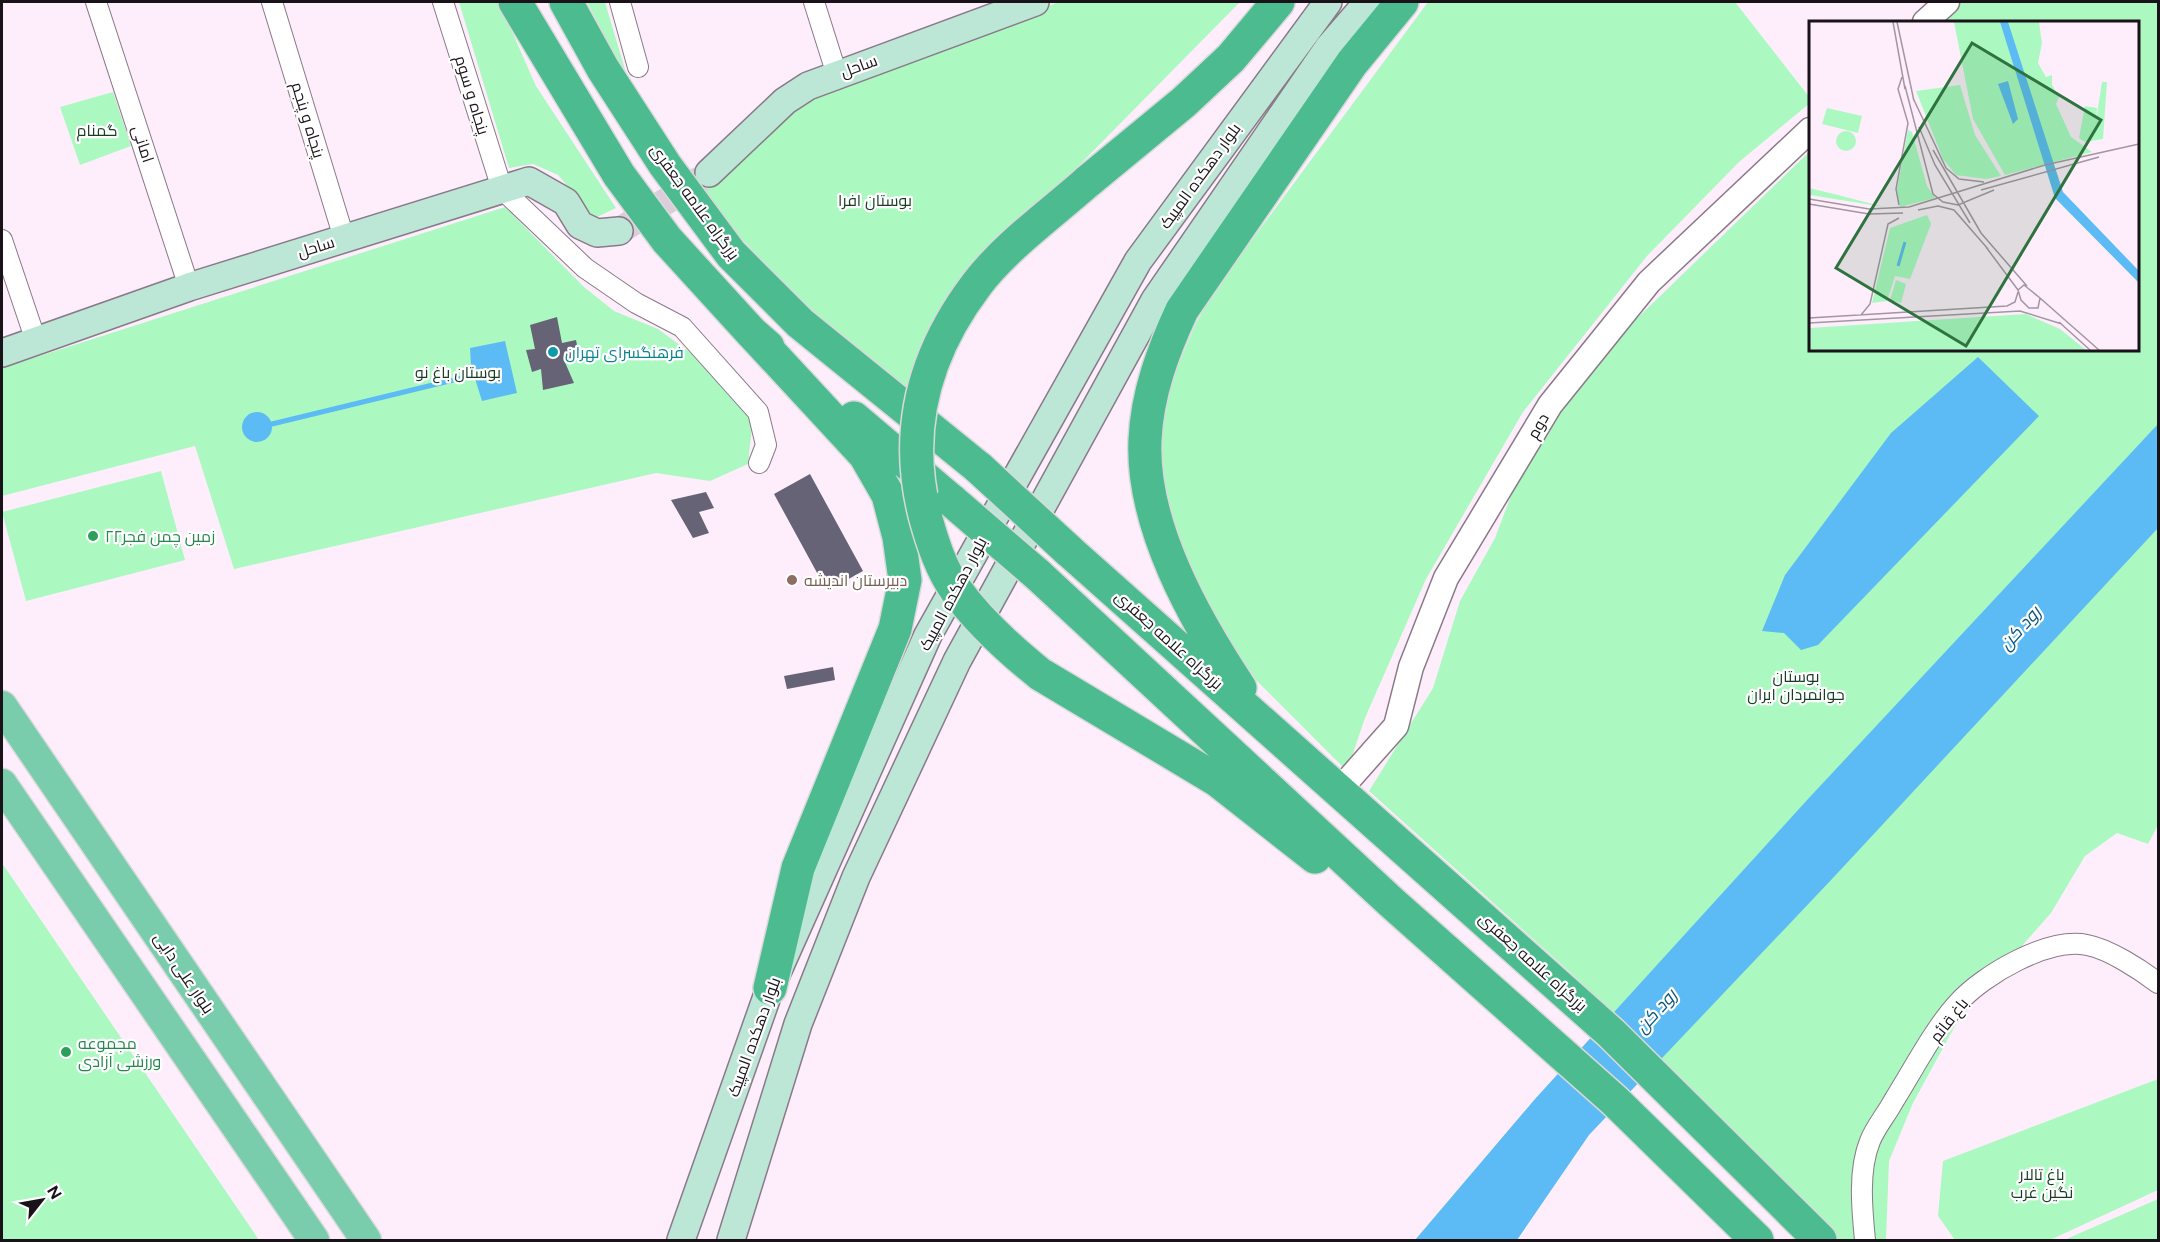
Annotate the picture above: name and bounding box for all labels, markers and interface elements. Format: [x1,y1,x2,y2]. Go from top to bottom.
inset map [1809,21,2139,351]
street label: ساحل [838,51,880,82]
street label: پنجاه و سوم [449,53,493,138]
street label: پنجاه و پنجم [286,80,329,162]
street label: بلوار دهکده المپیک [1155,120,1245,233]
park label: گمنام [76,121,118,142]
street label: امانی [127,123,158,165]
street label: بزرگراه علامه جعفری [646,140,743,264]
park label: بوستان افرا [838,191,912,211]
street label: ساحل [295,232,337,263]
place label: فرهنگسرای تهران [565,343,684,363]
marker: فرهنگسرای تهران [546,345,560,359]
park label: بوستان باغ نو [415,363,501,384]
street label: دوم [1523,410,1555,443]
place label: زمین چمن فجر۲۲ [105,527,215,548]
marker: زمین چمن فجر۲۲ [86,529,100,543]
street label: بلوار دهکده المپیک [915,534,992,654]
place label: دبیرستان اندیشه [804,571,907,591]
marker: دبیرستان اندیشه [785,573,799,587]
street label: بزرگراه علامه جعفری [1110,587,1227,694]
water label: رود کن [1995,601,2046,655]
park label: بوستان جوانمردان ایران [1747,667,1845,705]
street label: بزرگراه علامه جعفری [1474,909,1591,1016]
street label: بلوار علی دایی [149,929,218,1018]
street label: بلوار دهکده المپیک [724,975,785,1100]
water label: رود کن [1631,984,1682,1038]
street label: باغ قائم [1926,994,1974,1047]
place label: مجموعه ورزشی آزادی [78,1034,161,1072]
marker: مجموعه ورزشی آزادی [59,1045,73,1059]
park label: باغ تالار نگین غرب [2011,1165,2073,1203]
north arrow [12,1170,72,1230]
text: N [43,1182,66,1203]

